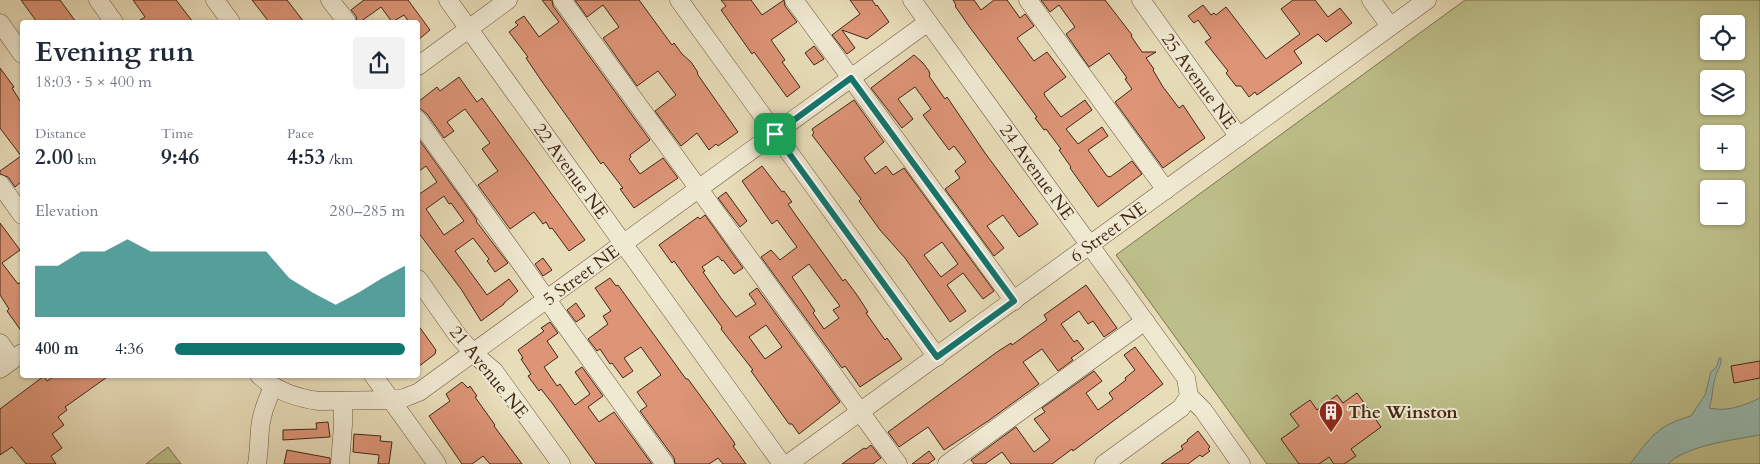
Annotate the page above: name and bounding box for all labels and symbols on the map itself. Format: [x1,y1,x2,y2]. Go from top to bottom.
street label: 25 Avenue NE [1155,28,1242,134]
pin [754,113,796,155]
street label: 22 Avenue NE [527,118,614,224]
street label: 24 Avenue NE [993,119,1080,225]
street label: 6 Street NE [1065,196,1152,269]
street label: 5 Street NE [538,239,625,312]
street label: 21 Avenue NE [443,321,534,424]
building icon: The Winston [1318,399,1344,433]
place label: The Winston [1348,400,1458,425]

